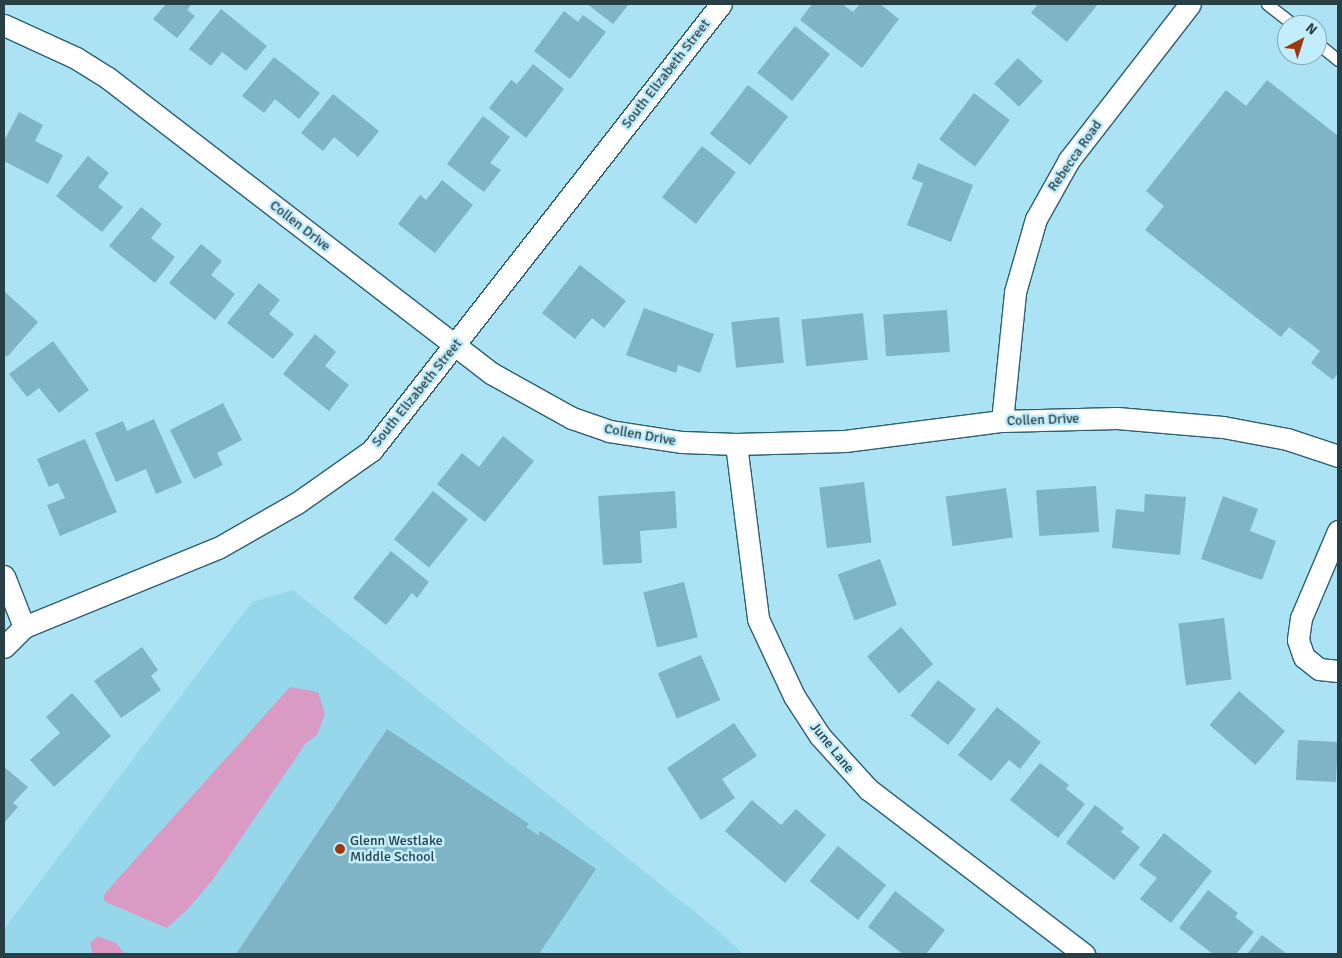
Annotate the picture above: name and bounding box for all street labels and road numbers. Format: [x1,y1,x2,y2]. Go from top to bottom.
street label: South Elizabeth Street [618,16,714,132]
street label: Rebecca Road [1044,117,1106,195]
street label: Collen Drive [266,197,334,255]
street label: South Elizabeth Street [368,336,466,450]
street label: Collen Drive [1006,410,1080,430]
street label: Collen Drive [603,420,677,450]
street label: June Lane [806,719,858,777]

